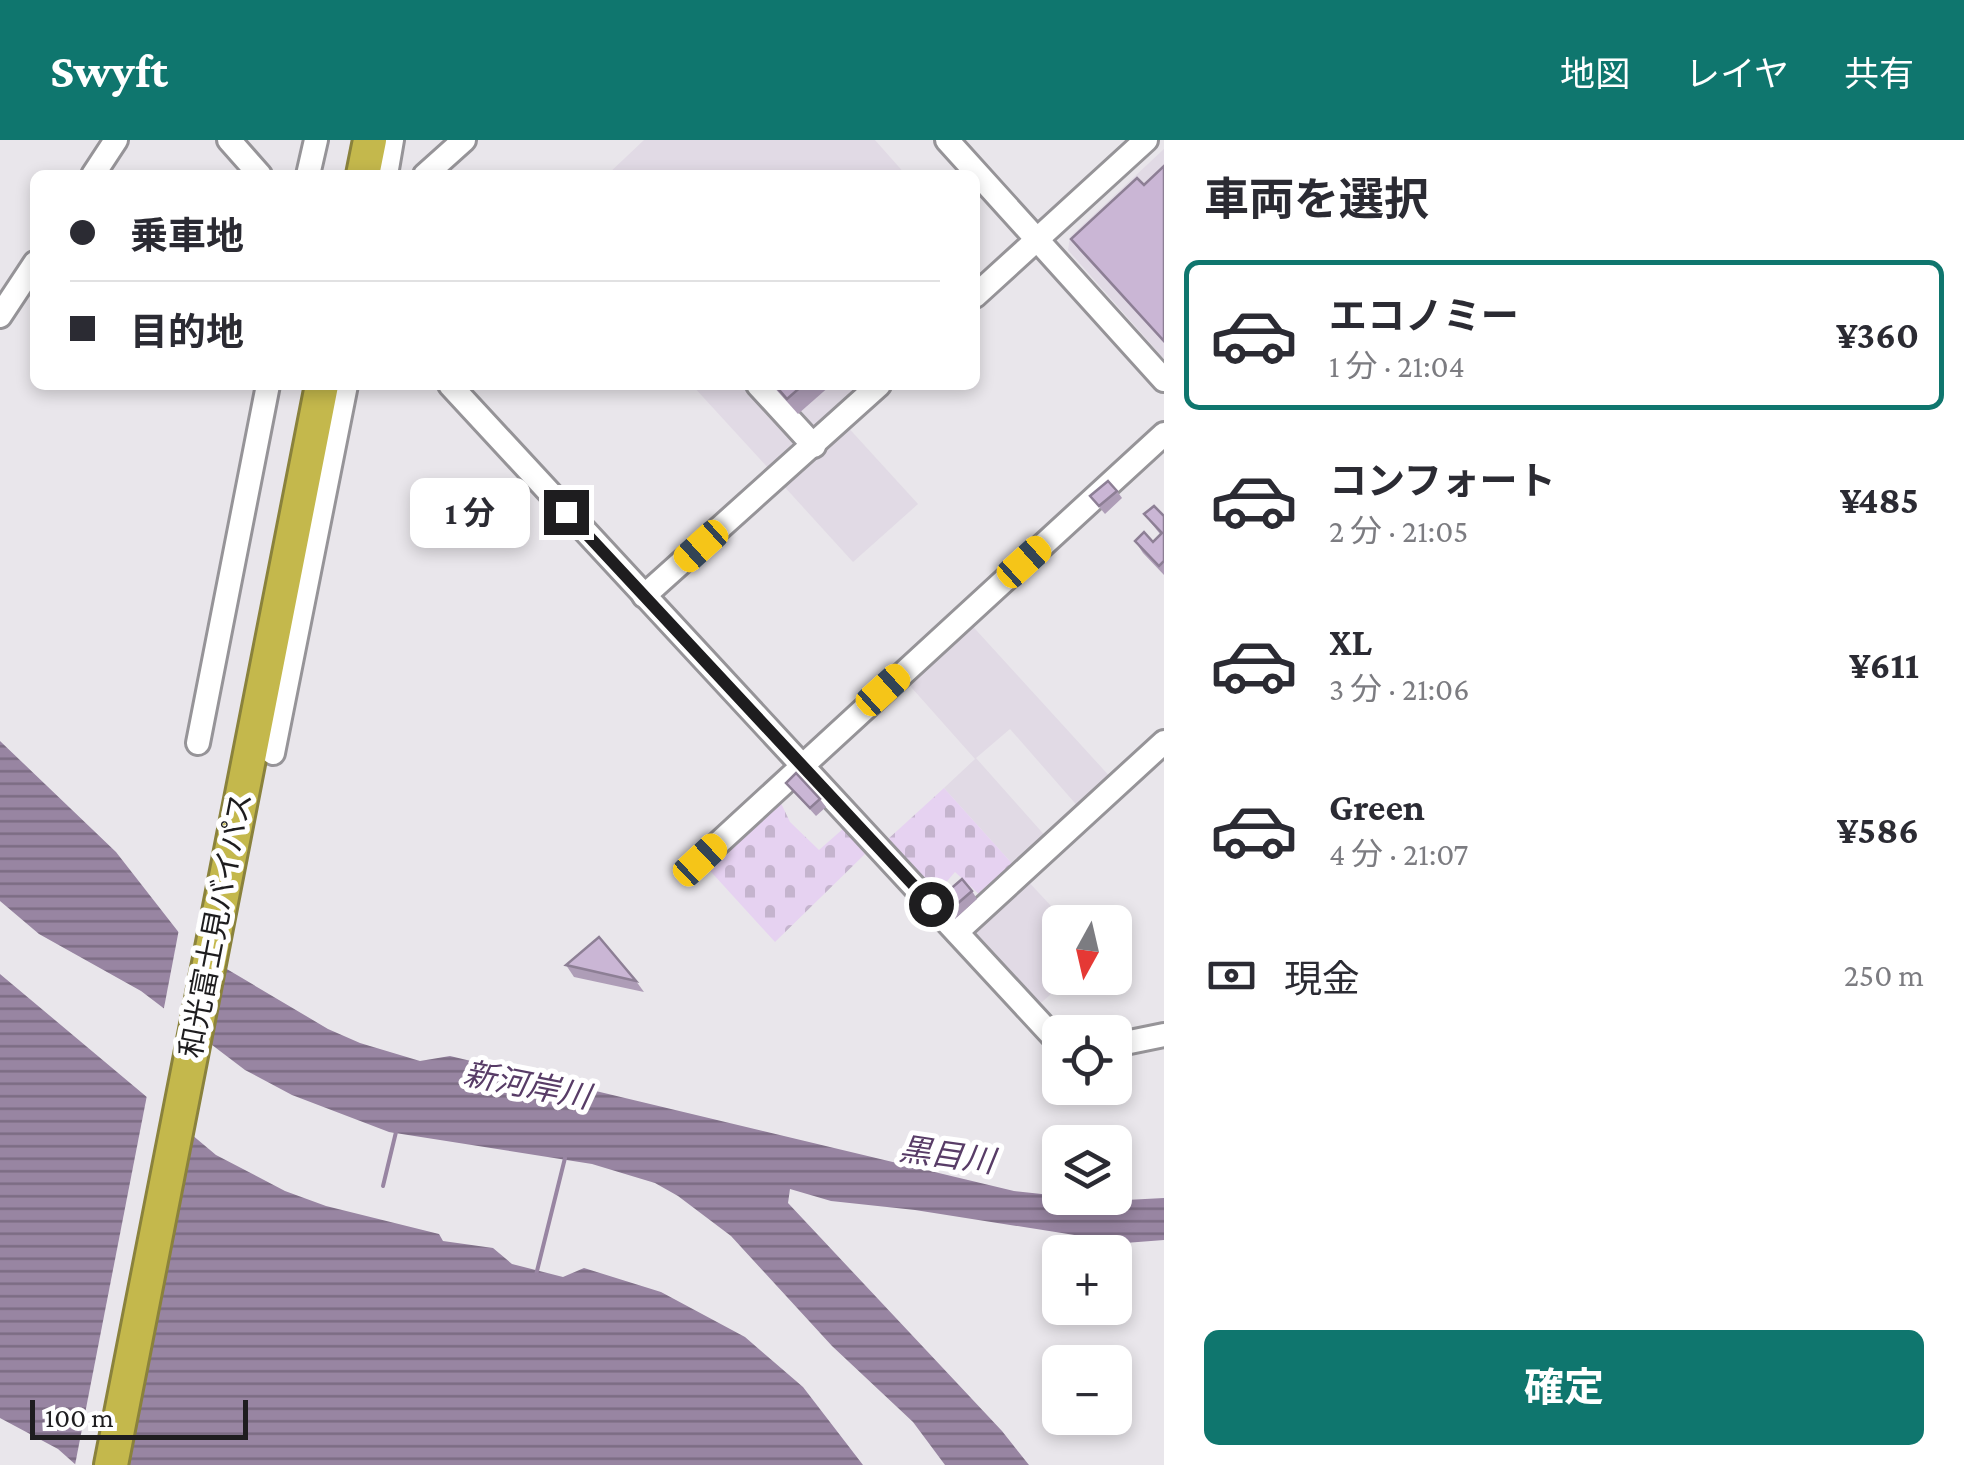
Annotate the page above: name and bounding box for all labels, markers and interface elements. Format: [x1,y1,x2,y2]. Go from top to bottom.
text: Swyft [50,44,168,97]
text: 地図 [1560,55,1630,94]
text: レイヤ [1685,55,1789,94]
text: 共有 [1844,55,1914,94]
text: 車両を選択 [1204,175,1429,225]
text: 乗車地 [130,215,244,257]
icon: car [1209,290,1299,380]
text: エコノミー [1329,295,1519,337]
text: 目的地 [130,311,244,353]
text: ¥360 [1836,314,1919,356]
text: 1 分 · 21:04 [1329,348,1465,384]
icon: car [1209,455,1299,545]
text: コンフォート [1329,460,1556,502]
callout: 1 分 [411,477,531,547]
text: ¥485 [1840,479,1919,521]
route end [544,490,589,535]
text: 1 分 [445,495,495,531]
text: 2 分 · 21:05 [1329,513,1468,549]
car [669,515,733,577]
car [992,531,1056,593]
icon: car [1209,620,1299,710]
text: XL [1329,621,1372,663]
text: ¥611 [1849,644,1919,686]
car [851,659,915,721]
text: 3 分 · 21:06 [1329,671,1469,707]
icon: car [1209,785,1299,875]
text: Green [1329,786,1425,828]
street label: 和光富士見バイパス [174,790,257,1060]
text: ¥586 [1837,809,1919,851]
car [668,829,732,891]
text: 4 分 · 21:07 [1329,836,1468,872]
route start [909,882,954,927]
north arrow [1042,905,1132,995]
map controls [1042,905,1132,1435]
icon: cash [1204,948,1259,1003]
text: 250 m [1844,957,1924,993]
text: 現金 [1284,958,1360,1000]
button: locate [1042,1015,1132,1105]
water label: 新河岸川 [461,1055,596,1115]
button: layers [1042,1125,1132,1215]
water label: 黒目川 [897,1130,1000,1180]
button: + [1042,1235,1132,1325]
button: 確定 [1204,1330,1924,1445]
button: − [1042,1345,1132,1435]
scale bar [30,1395,248,1440]
text: 100 m [45,1402,114,1433]

